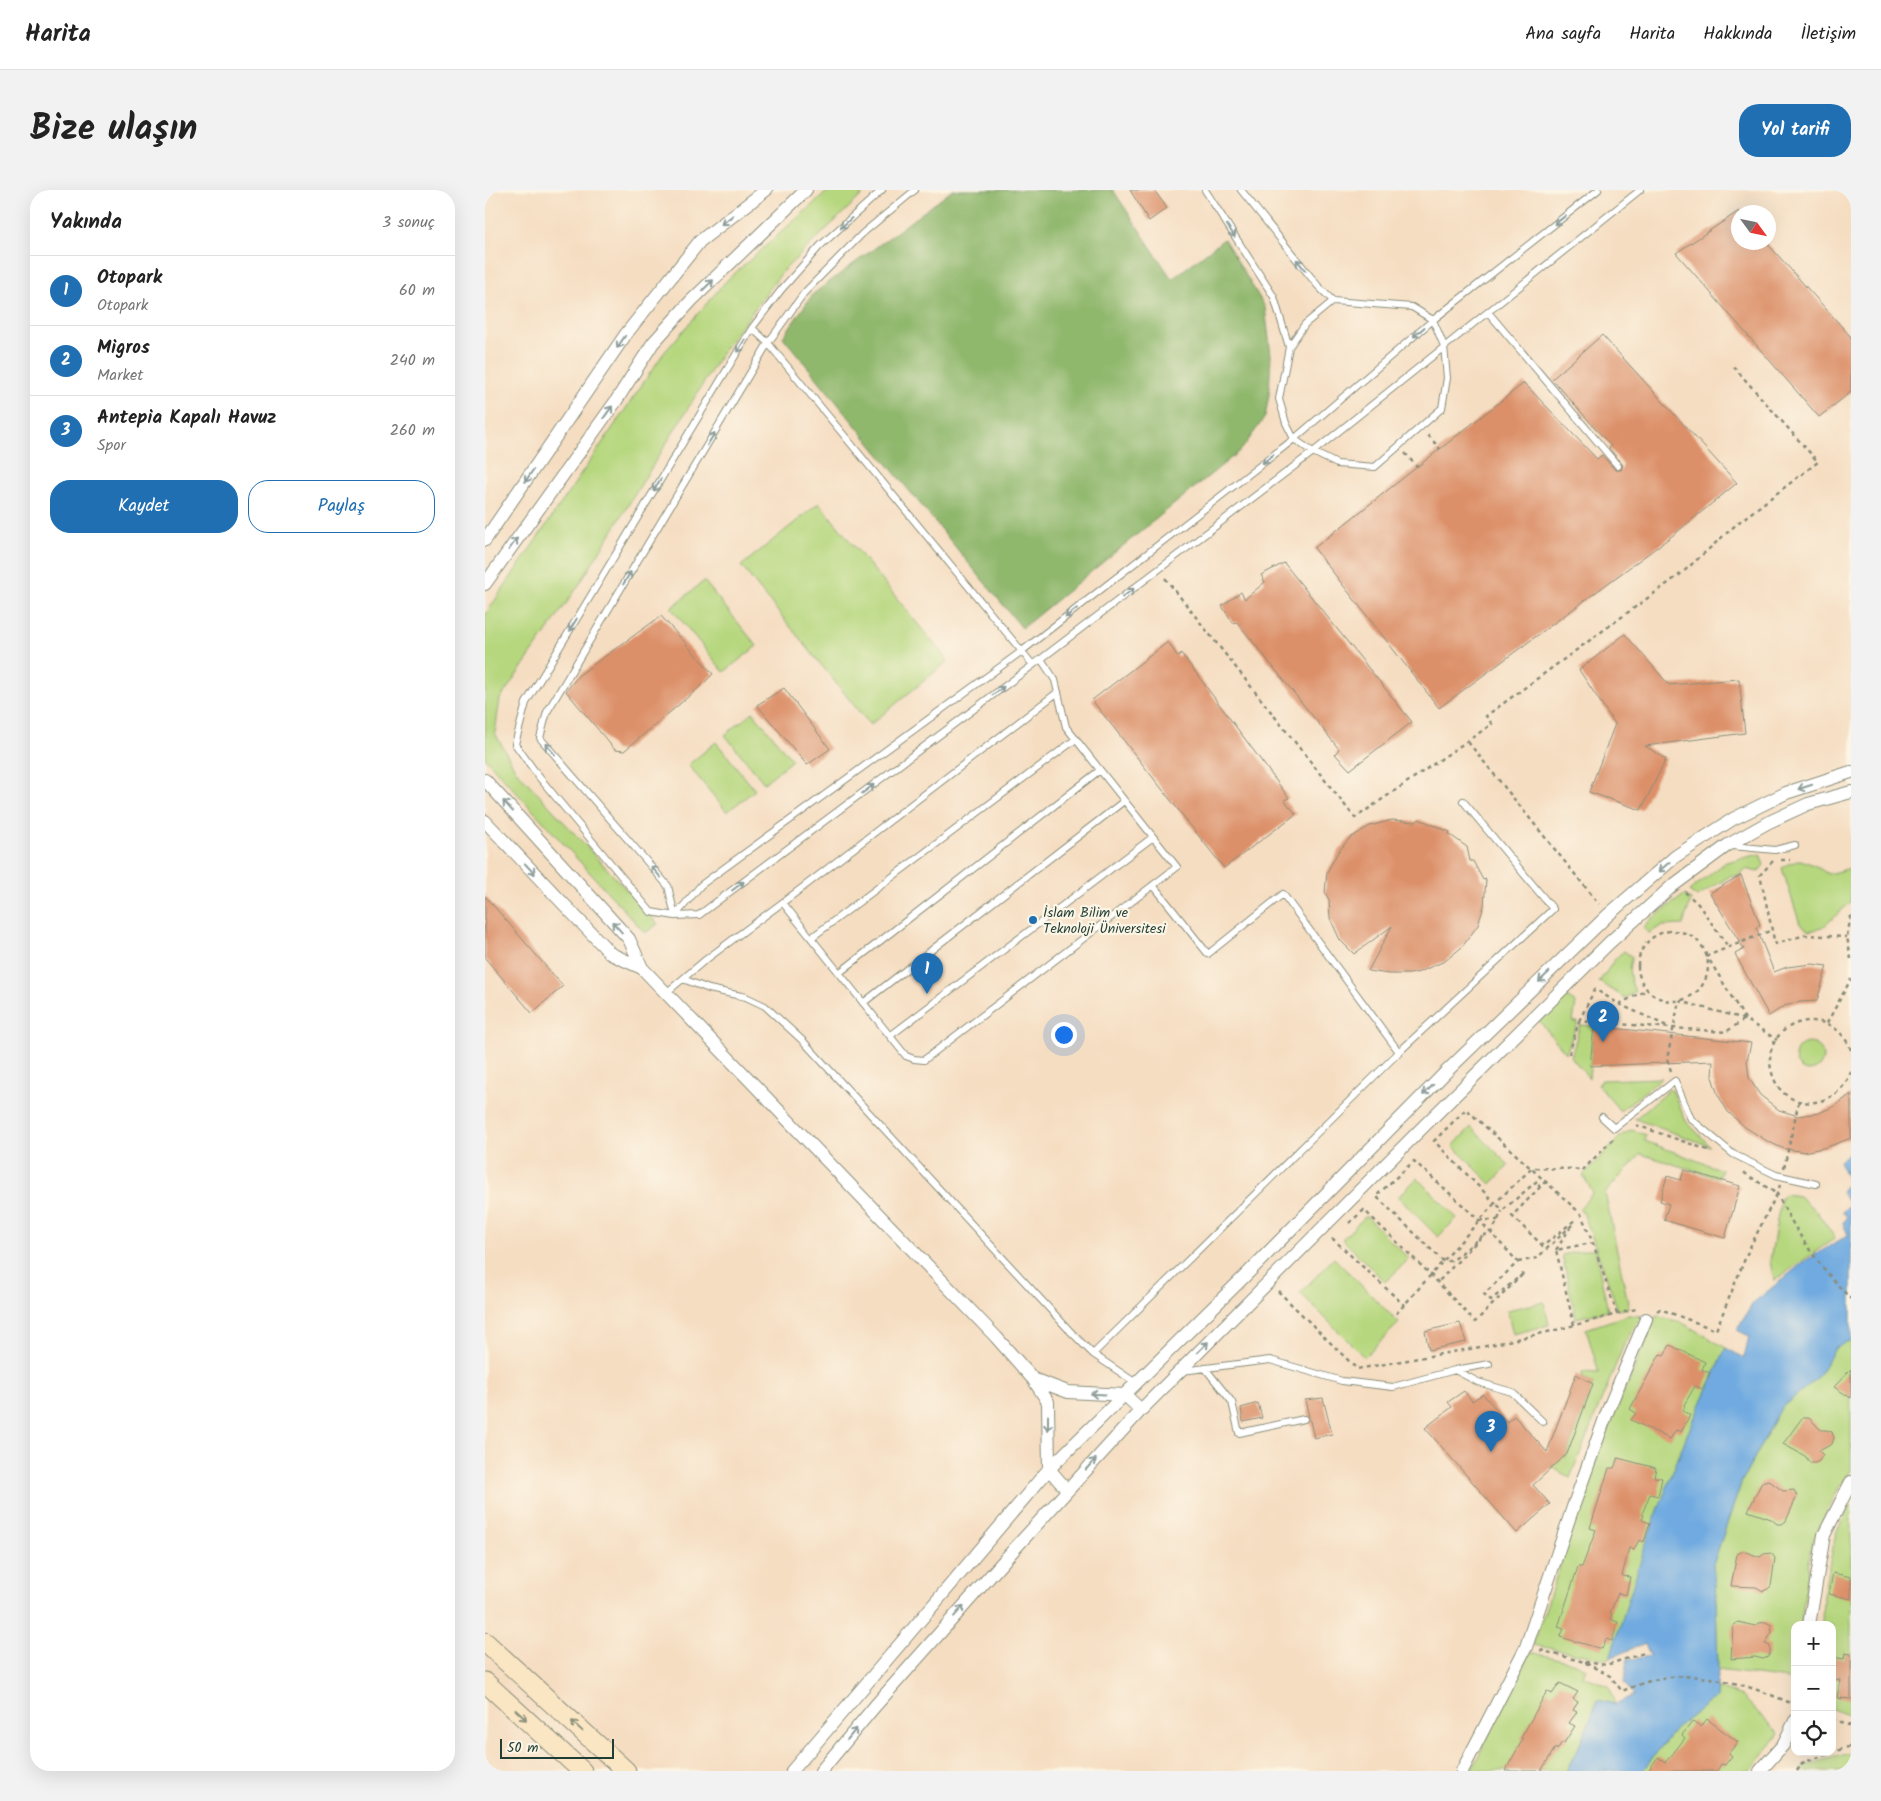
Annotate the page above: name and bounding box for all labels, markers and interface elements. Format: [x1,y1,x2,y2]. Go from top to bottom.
text: Harita [25,15,91,54]
text: Ana sayfa [1525,20,1601,49]
text: Harita [1629,20,1675,49]
text: Hakkında [1703,20,1772,49]
text: İletişim [1800,20,1856,49]
text: Bize ulaşın [30,102,197,158]
button: Yol tarifi [1739,104,1851,157]
north arrow [1731,205,1776,250]
text: Yakında [50,206,122,239]
text: 3 sonuç [382,210,435,235]
one-way arrow [720,215,734,225]
one-way arrow [1554,215,1567,226]
one-way arrow [839,217,852,229]
one-way arrow [1226,224,1237,238]
one-way arrow [1296,259,1307,272]
text: Otopark [97,263,162,293]
text: 1 [64,278,68,303]
text: 60 m [399,278,435,303]
one-way arrow [701,279,714,291]
text: Otopark [97,293,148,318]
one-way arrow [1413,326,1426,337]
text: Migros [97,333,150,363]
one-way arrow [616,334,626,348]
one-way arrow [735,339,745,353]
text: 2 [61,348,71,373]
text: 240 m [390,348,435,373]
text: Market [97,363,143,388]
text: Antepia Kapalı Havuz [97,403,276,433]
one-way arrow [603,405,613,419]
text: 3 [62,418,70,443]
text: 260 m [390,418,435,443]
text: Spor [97,433,126,458]
one-way arrow [706,433,716,447]
one-way arrow [1262,454,1275,465]
one-way arrow [524,468,534,482]
one-way arrow [651,478,661,492]
button: Kaydet [50,480,238,533]
button: Paylaş [248,480,435,533]
one-way arrow [508,538,518,552]
one-way arrow [623,572,633,586]
one-way arrow [1121,587,1134,598]
one-way arrow [1065,607,1078,618]
one-way arrow [568,617,578,631]
one-way arrow [991,686,1005,696]
one-way arrow [544,743,556,756]
one-way arrow [861,783,874,794]
one-way arrow [1797,783,1813,793]
one-way arrow [503,799,514,812]
one-way arrow [1658,861,1671,872]
one-way arrow [524,863,536,876]
one-way arrow [651,866,662,879]
one-way arrow [731,881,745,891]
place label: İslam Bilim ve Teknoloji Üniversitesi [1043,902,1166,940]
marker: İslam Bilim ve Teknoloji Üniversitesi [1027,914,1039,926]
one-way arrow [611,920,623,933]
pin: 1 [911,953,943,994]
one-way arrow [1538,971,1551,983]
pin: 2 [1587,1001,1619,1042]
your location [1051,1022,1077,1048]
one-way arrow [1422,1084,1434,1096]
one-way arrow [1197,1341,1209,1353]
one-way arrow [1091,1389,1107,1398]
pin: 3 [1475,1411,1507,1452]
one-way arrow [1044,1415,1053,1431]
one-way arrow [1085,1458,1097,1471]
one-way arrow [953,1605,965,1618]
map controls [1791,1621,1836,1756]
button: + [1791,1621,1836,1666]
button: − [1791,1666,1836,1711]
one-way arrow [514,1709,527,1721]
button: locate [1791,1711,1836,1756]
one-way arrow [571,1720,584,1732]
one-way arrow [846,1727,858,1740]
scale bar [500,1736,614,1759]
text: 50 m [507,1737,538,1759]

